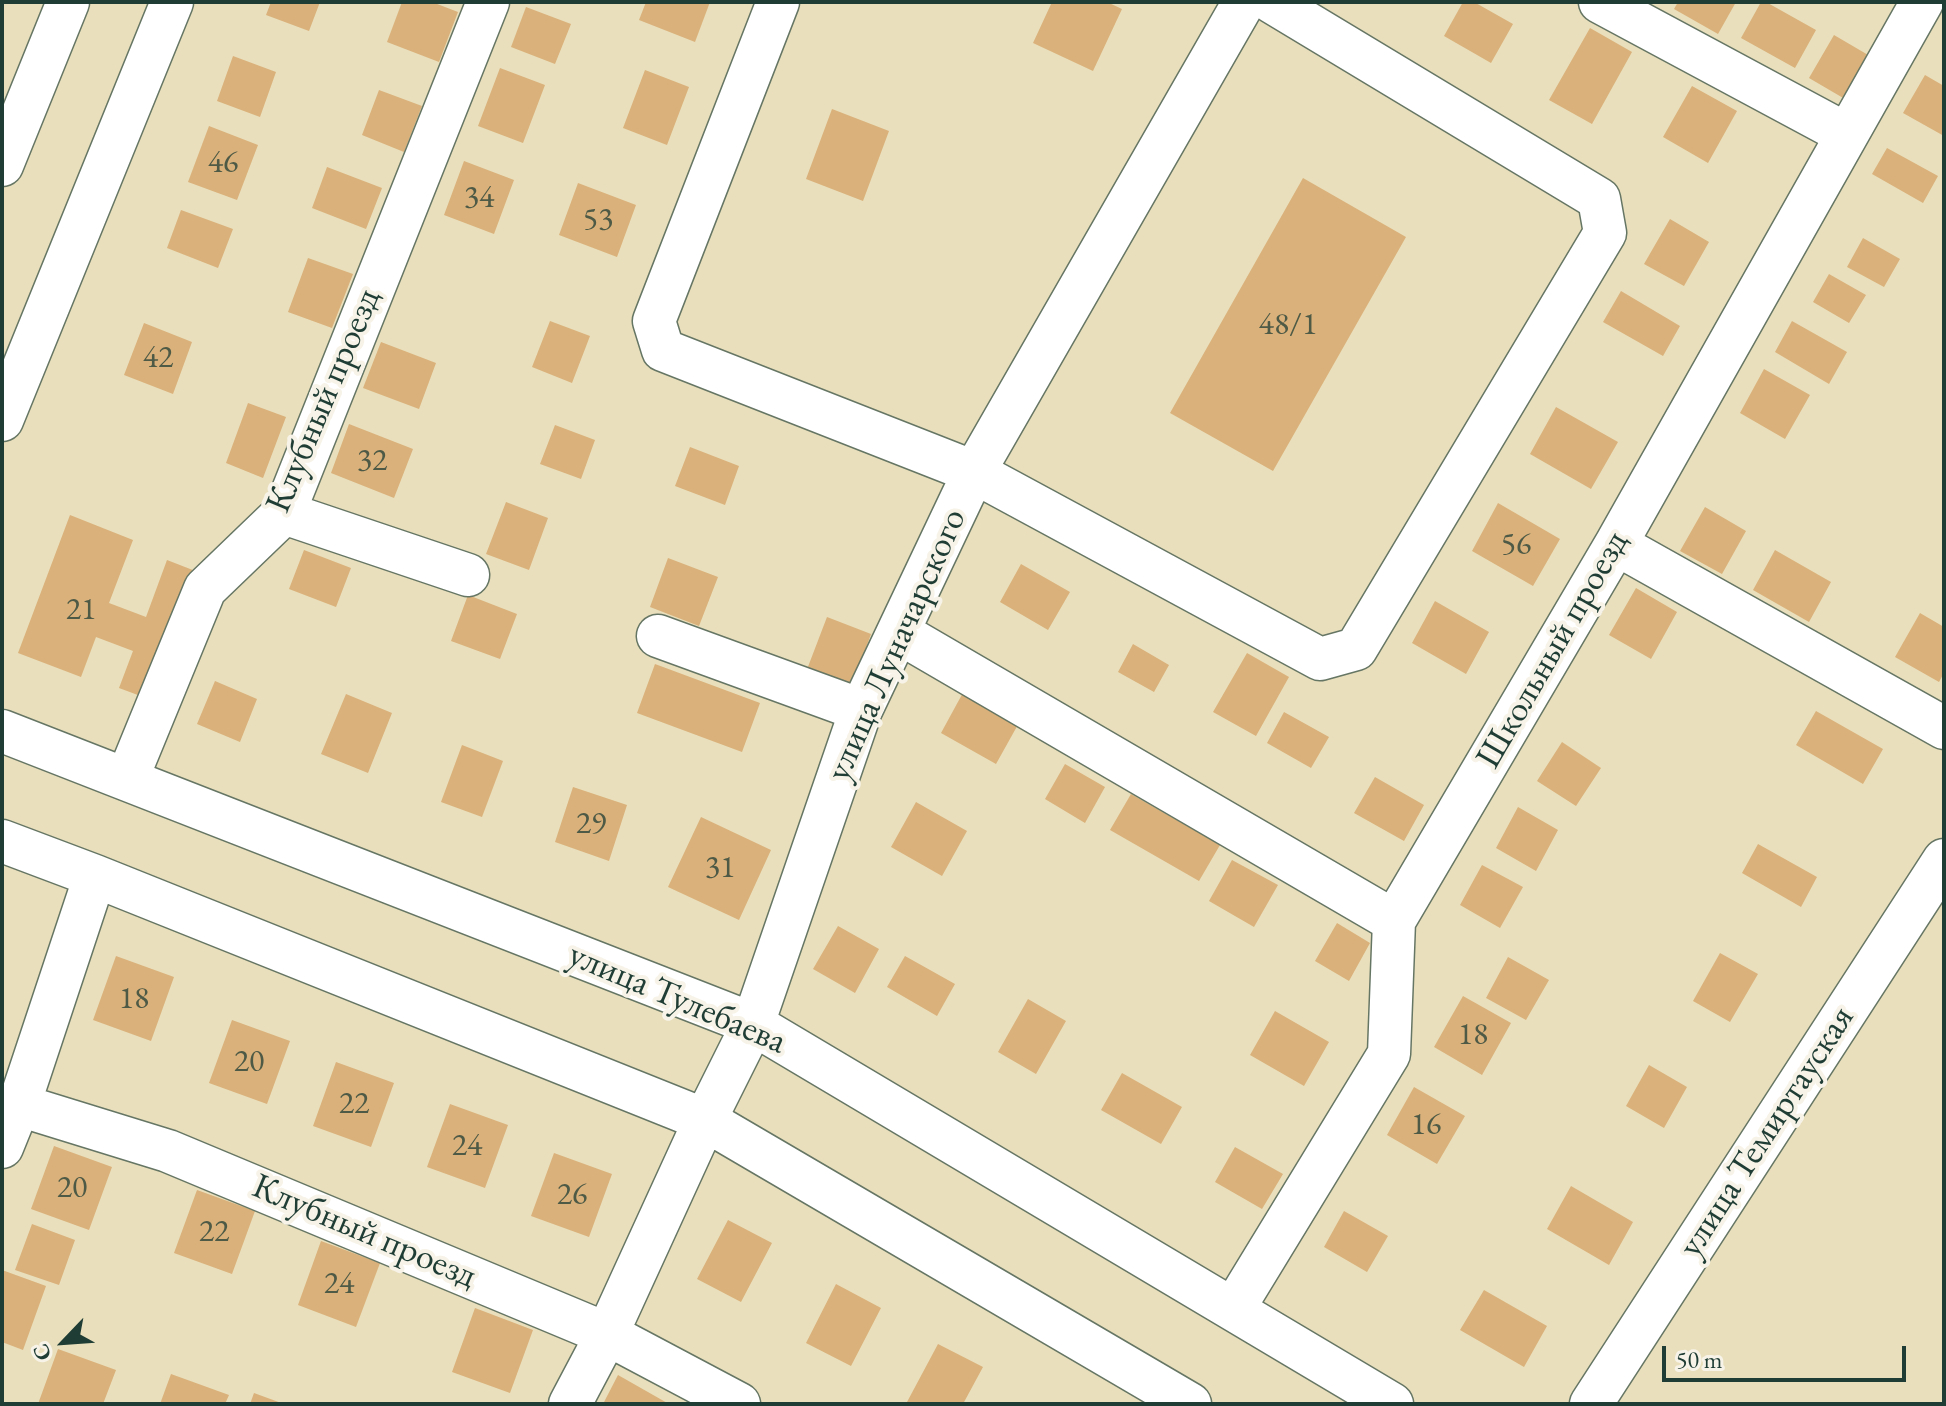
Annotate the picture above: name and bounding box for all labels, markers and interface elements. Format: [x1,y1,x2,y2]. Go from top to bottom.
house number: 46 [208,144,238,182]
house number: 34 [464,179,494,217]
house number: 53 [583,201,613,239]
street label: Клубный проезд [257,283,391,519]
house number: 48/1 [1259,306,1317,344]
house number: 42 [143,339,173,377]
house number: 32 [357,442,387,480]
street label: улица Луначарского [818,502,976,788]
street label: Школьный проезд [1468,524,1638,776]
house number: 56 [1501,526,1531,564]
house number: 21 [66,591,96,629]
house number: 29 [576,805,606,843]
house number: 31 [705,849,735,887]
street label: улица Тулебаева [562,934,792,1064]
house number: 18 [119,980,149,1018]
street label: улица Темиртауская [1670,998,1864,1266]
house number: 18 [1458,1016,1488,1054]
house number: 20 [234,1043,264,1081]
house number: 22 [339,1085,369,1123]
house number: 16 [1411,1106,1441,1144]
house number: 24 [452,1127,482,1165]
street label: Клубный проезд [246,1165,482,1299]
house number: 20 [57,1169,87,1207]
house number: 26 [557,1176,587,1214]
house number: 22 [199,1213,229,1251]
house number: 24 [324,1265,354,1303]
north arrow [24,1302,104,1382]
scale bar [1666,1330,1910,1380]
text: С [25,1339,58,1366]
text: 50 m [1676,1344,1723,1375]

